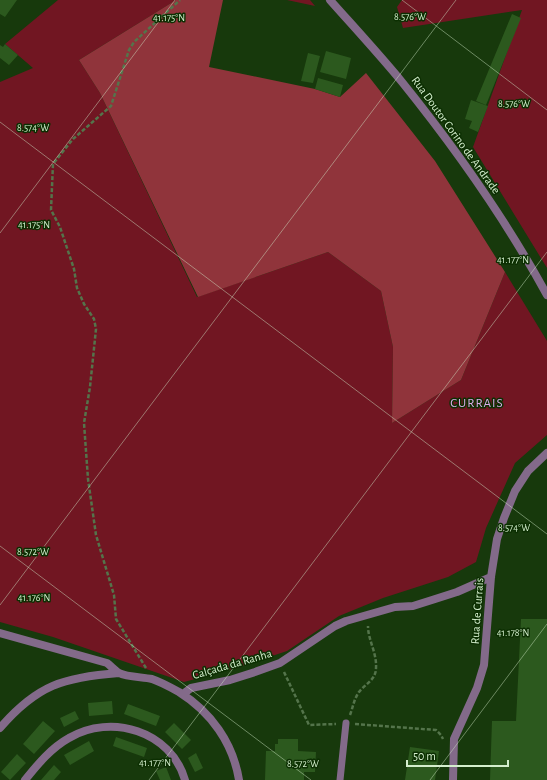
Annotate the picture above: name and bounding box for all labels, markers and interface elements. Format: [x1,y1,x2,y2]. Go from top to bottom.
text: 8.576°W [394,12,426,22]
text: 41.175°N [153,13,185,23]
street label: Rua Doutor Corino de Andrade [409,74,503,196]
text: 8.576°W [498,99,530,109]
text: 8.574°W [17,123,49,133]
text: 41.175°N [18,220,50,230]
text: 41.177°N [497,255,529,265]
district label: CURRAIS [450,397,504,410]
text: 8.574°W [498,523,530,533]
text: 8.572°W [17,547,49,557]
street label: Rua de Currais [469,577,485,645]
text: 41.176°N [18,593,50,603]
text: 41.178°N [497,628,529,638]
street label: Calçada da Ranha [191,647,274,681]
scale bar [407,742,508,768]
text: 50 m [413,750,436,762]
text: 41.177°N [139,758,171,768]
text: 8.572°W [287,759,319,769]

